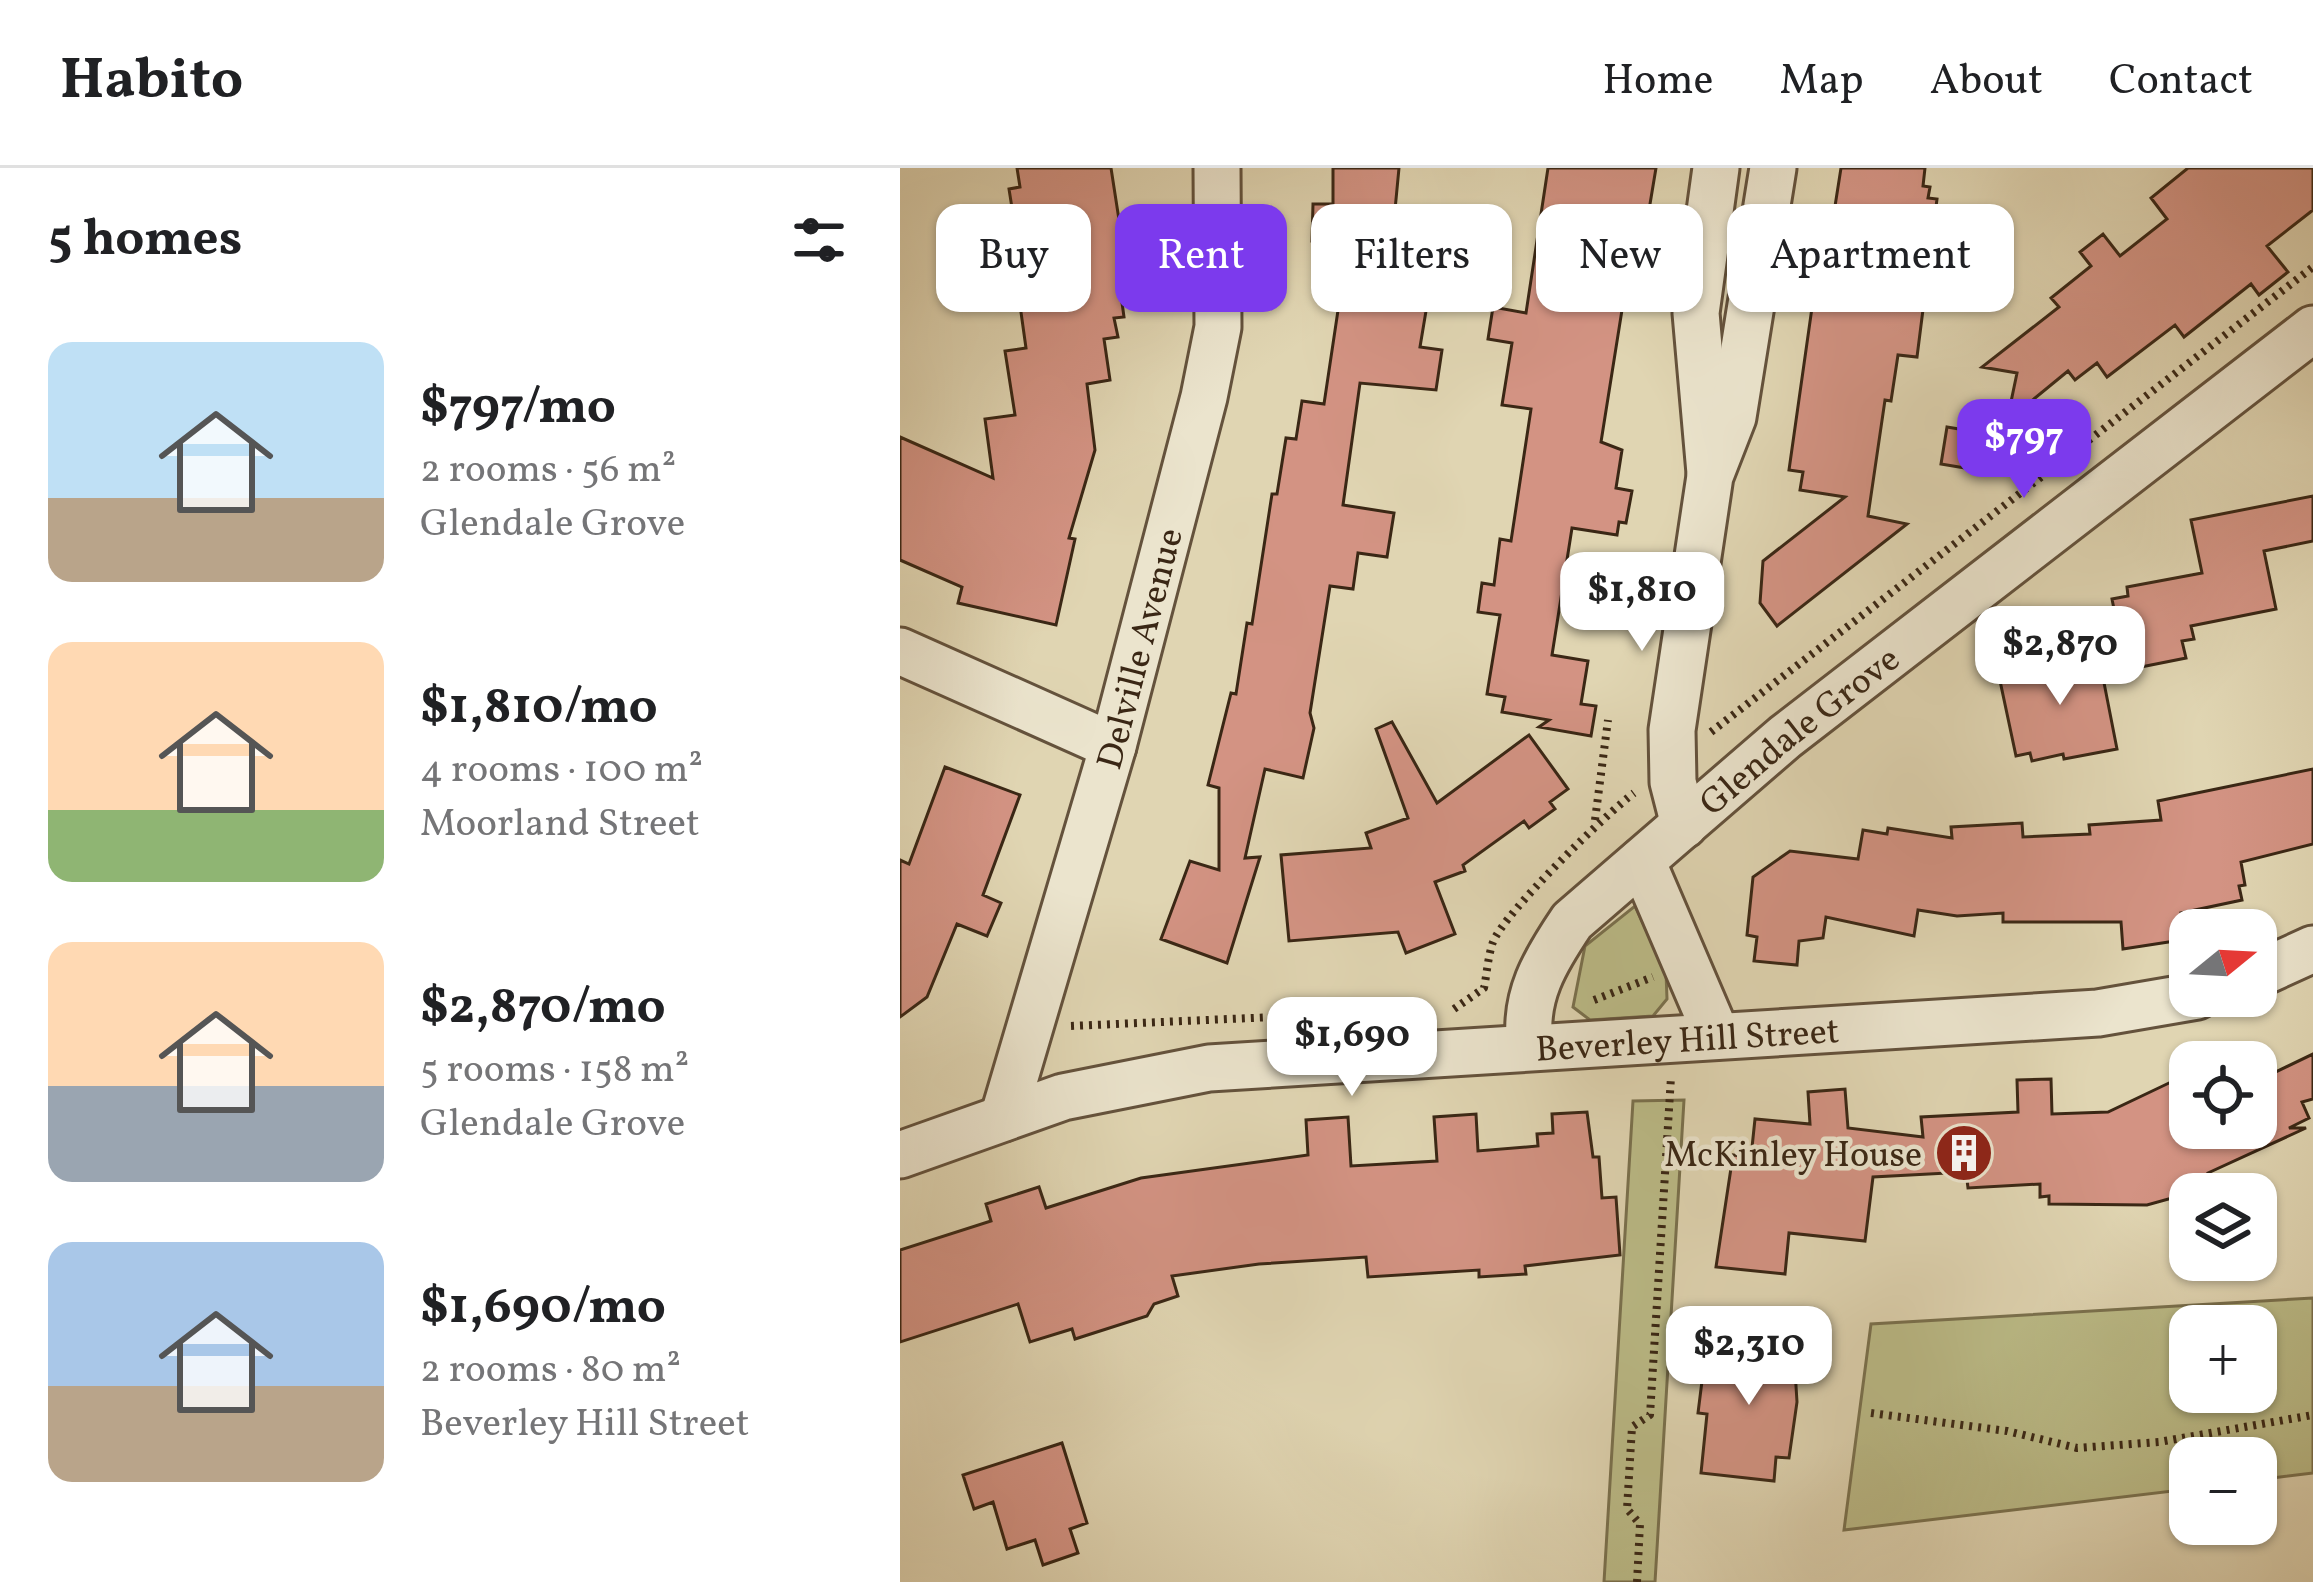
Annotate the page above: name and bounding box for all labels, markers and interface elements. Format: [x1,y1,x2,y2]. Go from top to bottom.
text: Habito [60,43,243,122]
text: Home [1602,53,1714,112]
text: Map [1780,53,1864,112]
text: About [1930,53,2043,112]
text: Contact [2109,53,2253,112]
chip: Buy [936,204,1091,312]
chip: Rent [1115,204,1287,312]
chip: Filters [1311,204,1512,312]
chip: New [1536,204,1703,312]
chip: Apartment [1727,204,2014,312]
text: 5 homes [48,205,242,276]
icon: filters [786,207,852,273]
text: $797/mo [420,373,616,444]
icon: home [144,390,288,534]
pin: $797 [1953,399,2095,501]
text: $797 [1984,411,2064,465]
text: 2 rooms · 56 m² [420,444,676,498]
text: Glendale Grove [420,498,685,552]
street label: Delville Avenue [1086,523,1198,776]
pin: $1,810 [1544,552,1740,654]
text: $1,810 [1587,564,1697,618]
pin: $2,870 [1962,606,2158,708]
text: $2,870 [2002,618,2118,672]
street label: Glendale Grove [1690,636,1912,829]
text: $1,810/mo [420,673,658,744]
icon: home [144,690,288,834]
text: 4 rooms · 100 m² [420,744,703,798]
text: Moorland Street [420,798,700,852]
north arrow [2169,909,2277,1017]
map controls [2169,909,2277,1545]
text: $2,870/mo [420,973,666,1044]
icon: home [144,990,288,1134]
pin: $1,690 [1254,997,1450,1099]
street label: Beverley Hill Street [1534,1008,1841,1077]
text: $1,690 [1294,1009,1410,1063]
button: locate [2169,1041,2277,1149]
text: 5 rooms · 158 m² [420,1044,689,1098]
text: Glendale Grove [420,1098,685,1152]
building icon: McKinley House [1933,1122,1995,1184]
place label: McKinley House [1664,1132,1922,1182]
button: layers [2169,1173,2277,1281]
text: $1,690/mo [420,1273,666,1344]
icon: home [144,1290,288,1434]
button: + [2169,1305,2277,1413]
pin: $2,310 [1651,1306,1847,1408]
text: $2,310 [1693,1318,1805,1372]
text: 2 rooms · 80 m² [420,1344,681,1398]
text: Beverley Hill Street [420,1398,749,1452]
button: − [2169,1437,2277,1545]

